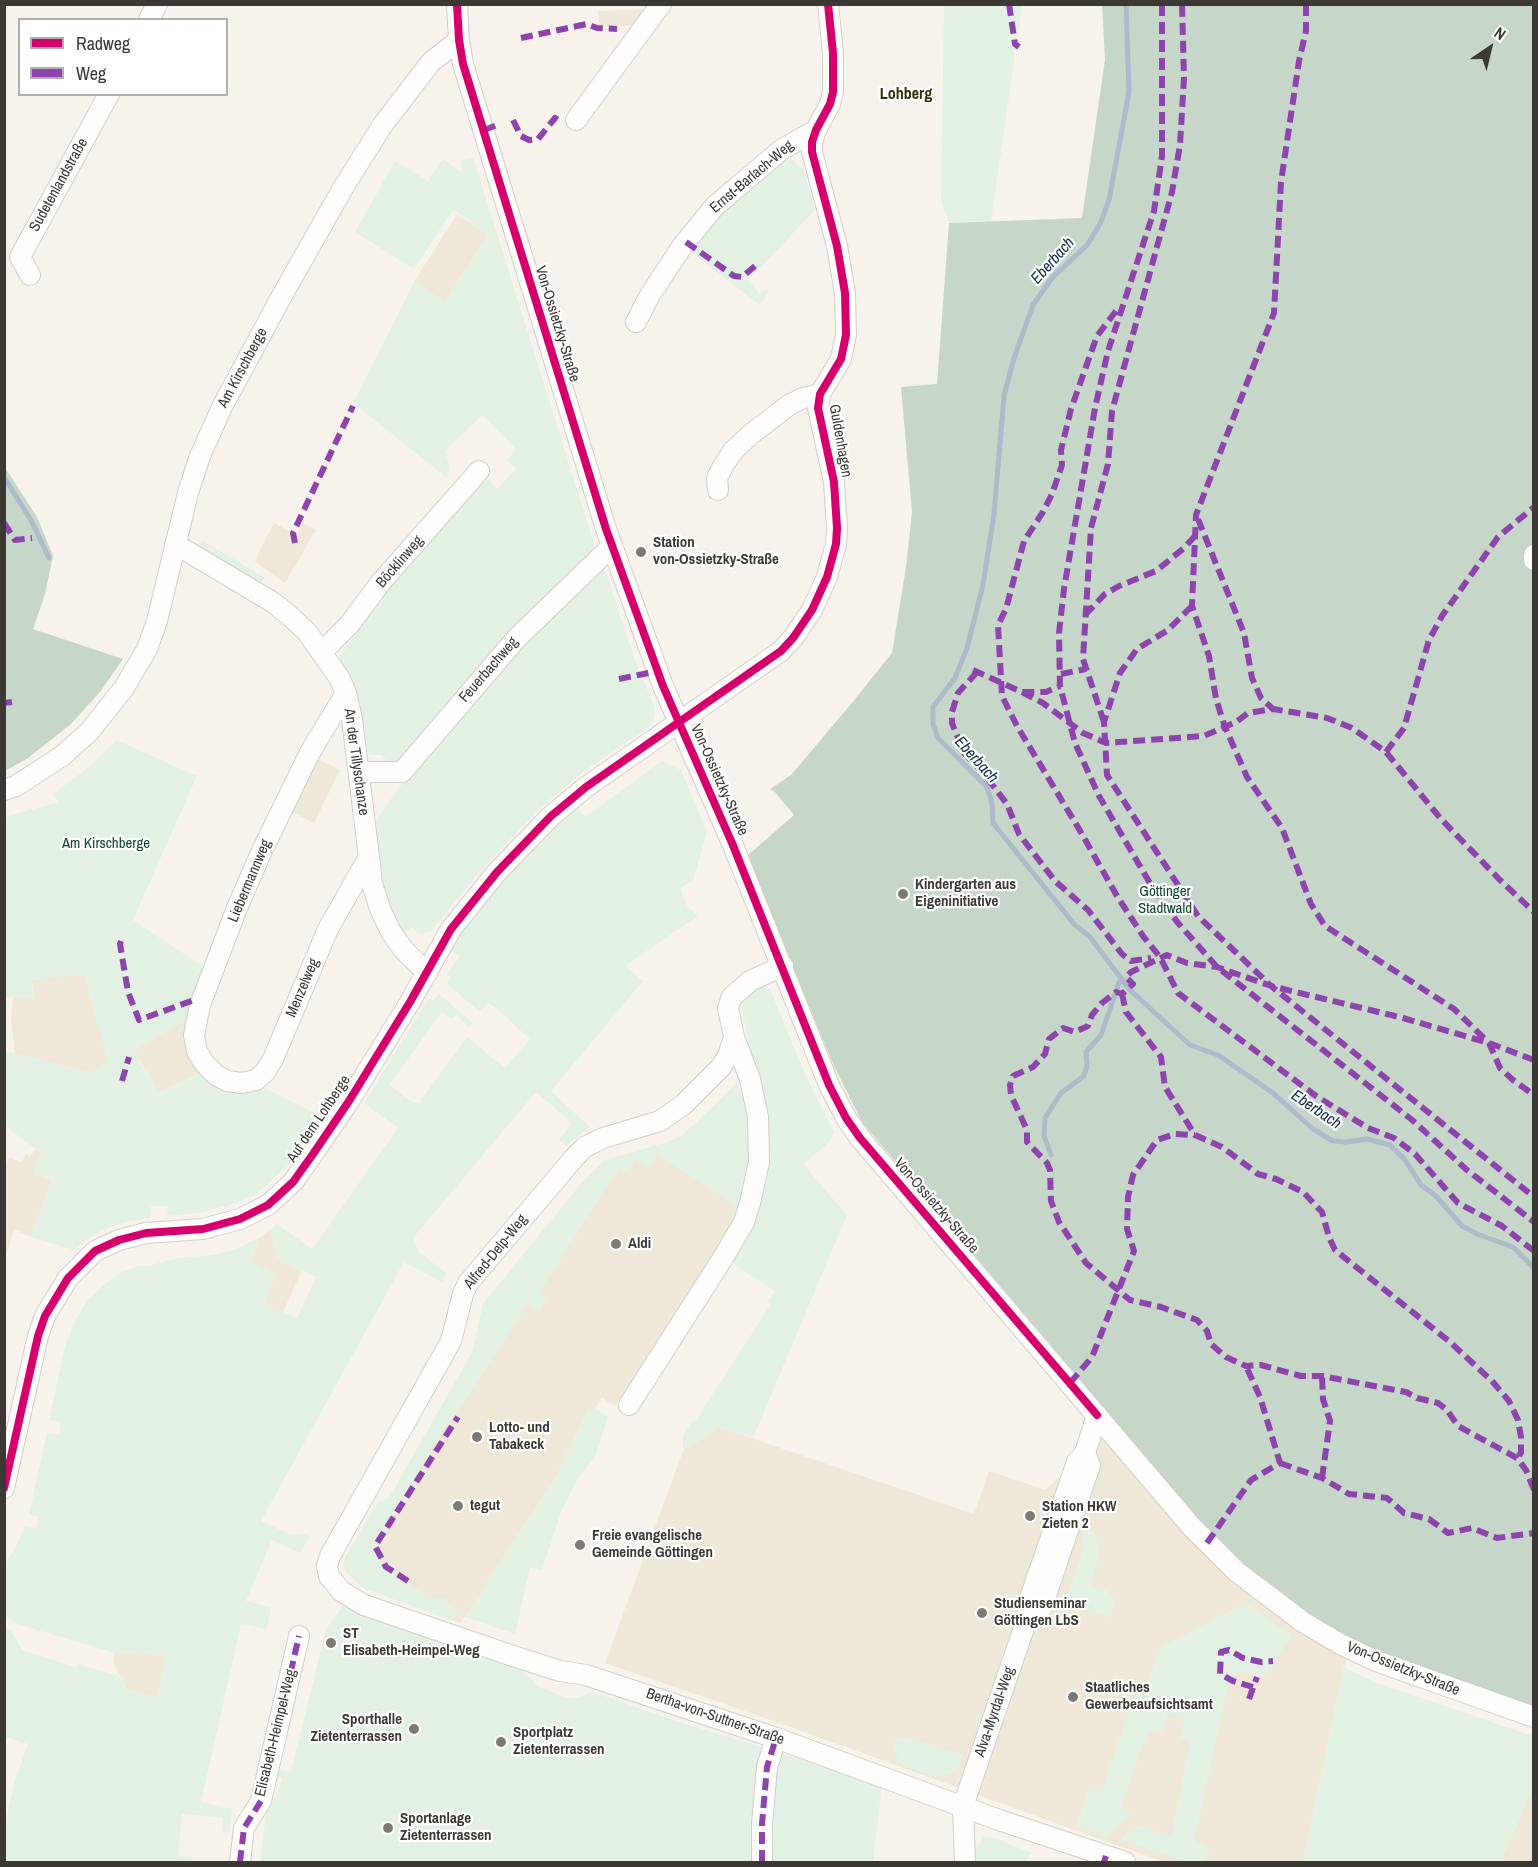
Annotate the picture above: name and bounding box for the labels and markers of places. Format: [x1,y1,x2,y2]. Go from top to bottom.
place label: Station von-Ossietzky-Straße [653,534,779,569]
marker: Station von-Ossietzky-Straße [634,545,648,559]
place label: Kindergarten aus Eigeninitiative [915,876,1016,911]
marker: Kindergarten aus Eigeninitiative [896,887,910,901]
place label: Aldi [628,1235,651,1253]
marker: Aldi [609,1237,623,1251]
place label: Lotto- und Tabakeck [489,1419,550,1454]
marker: Lotto- und Tabakeck [470,1430,484,1444]
place label: tegut [470,1497,500,1515]
place label: Station HKW Zieten 2 [1042,1498,1116,1533]
marker: tegut [451,1499,465,1513]
marker: Station HKW Zieten 2 [1023,1509,1037,1523]
place label: Freie evangelische Gemeinde Göttingen [592,1527,713,1562]
marker: Freie evangelische Gemeinde Göttingen [573,1538,587,1552]
place label: Studienseminar Göttingen LbS [994,1595,1086,1630]
marker: Studienseminar Göttingen LbS [975,1606,989,1620]
place label: ST Elisabeth-Heimpel-Weg [343,1625,479,1660]
marker: ST Elisabeth-Heimpel-Weg [324,1636,338,1650]
place label: Staatliches Gewerbeaufsichtsamt [1085,1679,1213,1714]
marker: Staatliches Gewerbeaufsichtsamt [1066,1690,1080,1704]
place label: Sporthalle Zietenterrassen [310,1711,402,1746]
marker: Sporthalle Zietenterrassen [407,1722,421,1736]
place label: Sportplatz Zietenterrassen [513,1724,605,1759]
marker: Sportplatz Zietenterrassen [494,1735,508,1749]
place label: Sportanlage Zietenterrassen [400,1810,492,1845]
marker: Sportanlage Zietenterrassen [381,1821,395,1835]

